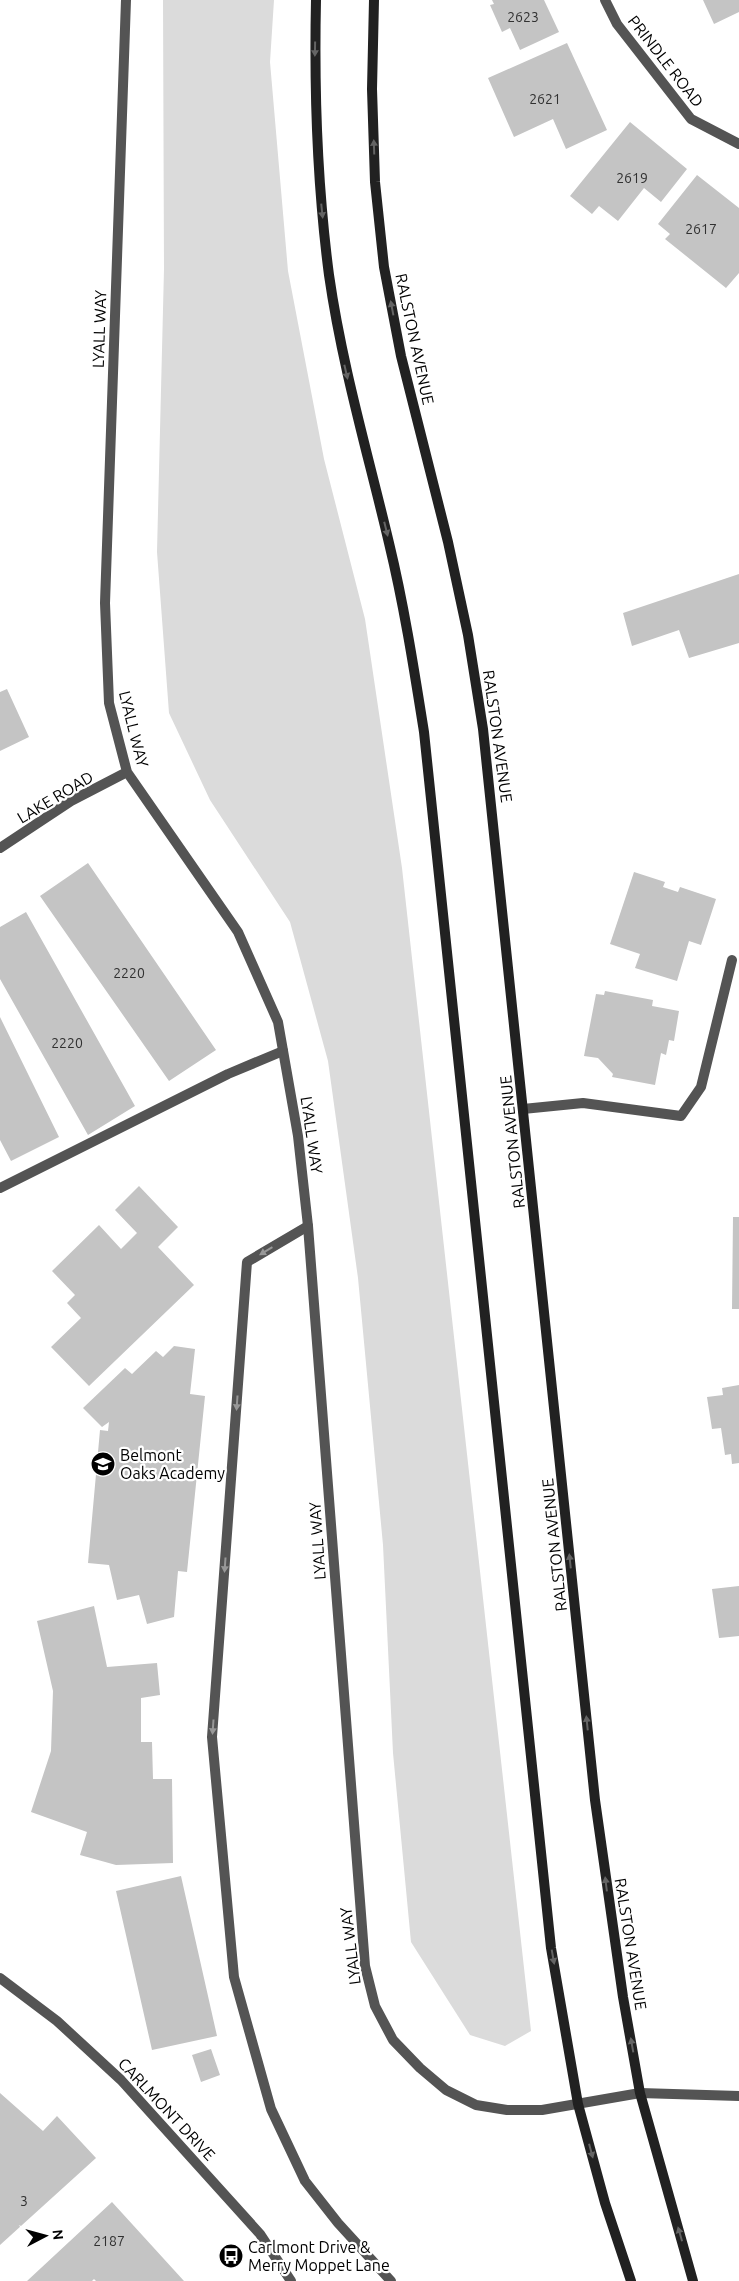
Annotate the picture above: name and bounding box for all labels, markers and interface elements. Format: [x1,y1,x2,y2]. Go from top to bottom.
house number: 2623 [507,9,539,25]
street label: PRINDLE ROAD [625,12,707,110]
one-way arrow [311,41,319,57]
house number: 2621 [529,91,561,107]
one-way arrow [370,139,378,155]
house number: 2619 [616,170,648,186]
one-way arrow [318,203,326,219]
house number: 2617 [685,221,717,237]
street label: RALSTON AVENUE [392,272,438,406]
street label: LYALL WAY [89,289,109,368]
one-way arrow [387,300,395,316]
one-way arrow [342,364,350,379]
one-way arrow [382,522,390,537]
street label: RALSTON AVENUE [480,669,516,803]
street label: LYALL WAY [116,689,152,770]
street label: LAKE ROAD [14,767,96,827]
house number: 2220 [113,965,145,981]
house number: 2220 [51,1035,83,1051]
street label: RALSTON AVENUE [496,1075,528,1209]
street label: LYALL WAY [298,1095,326,1176]
one-way arrow [260,1247,273,1256]
one-way arrow [233,1395,241,1411]
place label: Belmont Oaks Academy [120,1446,225,1482]
school or university icon: Belmont Oaks Academy [90,1451,116,1477]
street label: RALSTON AVENUE [538,1478,570,1612]
street label: LYALL WAY [305,1501,329,1581]
one-way arrow [566,1553,574,1569]
one-way arrow [221,1557,229,1573]
one-way arrow [583,1715,591,1731]
one-way arrow [209,1719,217,1735]
one-way arrow [602,1876,610,1892]
street label: RALSTON AVENUE [612,1877,650,2011]
street label: LYALL WAY [336,1905,364,1986]
one-way arrow [549,1950,557,1966]
one-way arrow [627,2036,635,2052]
street label: CARLMONT DRIVE [115,2054,219,2164]
one-way arrow [587,2143,595,2158]
house number: 3 [20,2193,28,2209]
north arrow [20,2211,70,2261]
one-way arrow [675,2226,683,2241]
text: N [49,2229,66,2241]
house number: 2187 [93,2233,125,2249]
place label: Carlmont Drive & Merry Moppet Lane [248,2238,390,2274]
bus stop icon: Carlmont Drive & Merry Moppet Lane [218,2243,244,2269]

